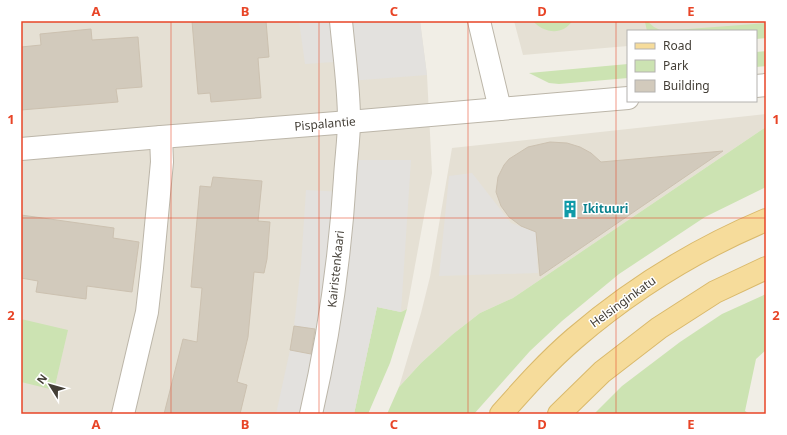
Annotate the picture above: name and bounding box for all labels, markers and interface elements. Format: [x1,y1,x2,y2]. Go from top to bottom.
text: A [92,2,101,20]
text: B [241,2,249,20]
text: C [390,2,398,20]
text: D [537,2,547,20]
text: E [687,2,695,20]
legend [627,30,757,102]
text: Road [663,37,692,54]
text: Park [663,57,689,74]
text: Building [663,77,710,94]
text: 1 [7,110,15,128]
text: 1 [772,110,780,128]
street label: Pispalantie [293,112,357,135]
building icon: Ikituuri [560,199,580,219]
place label: Ikituuri [583,200,628,217]
street label: Kairistenkaari [323,230,348,308]
street label: Helsinginkatu [586,272,659,331]
text: 2 [7,306,15,324]
text: 2 [772,306,780,324]
north arrow [30,365,70,405]
text: N [33,371,50,387]
text: A [92,415,101,433]
text: B [241,415,249,433]
text: C [390,415,398,433]
text: D [537,415,547,433]
text: E [687,415,695,433]

